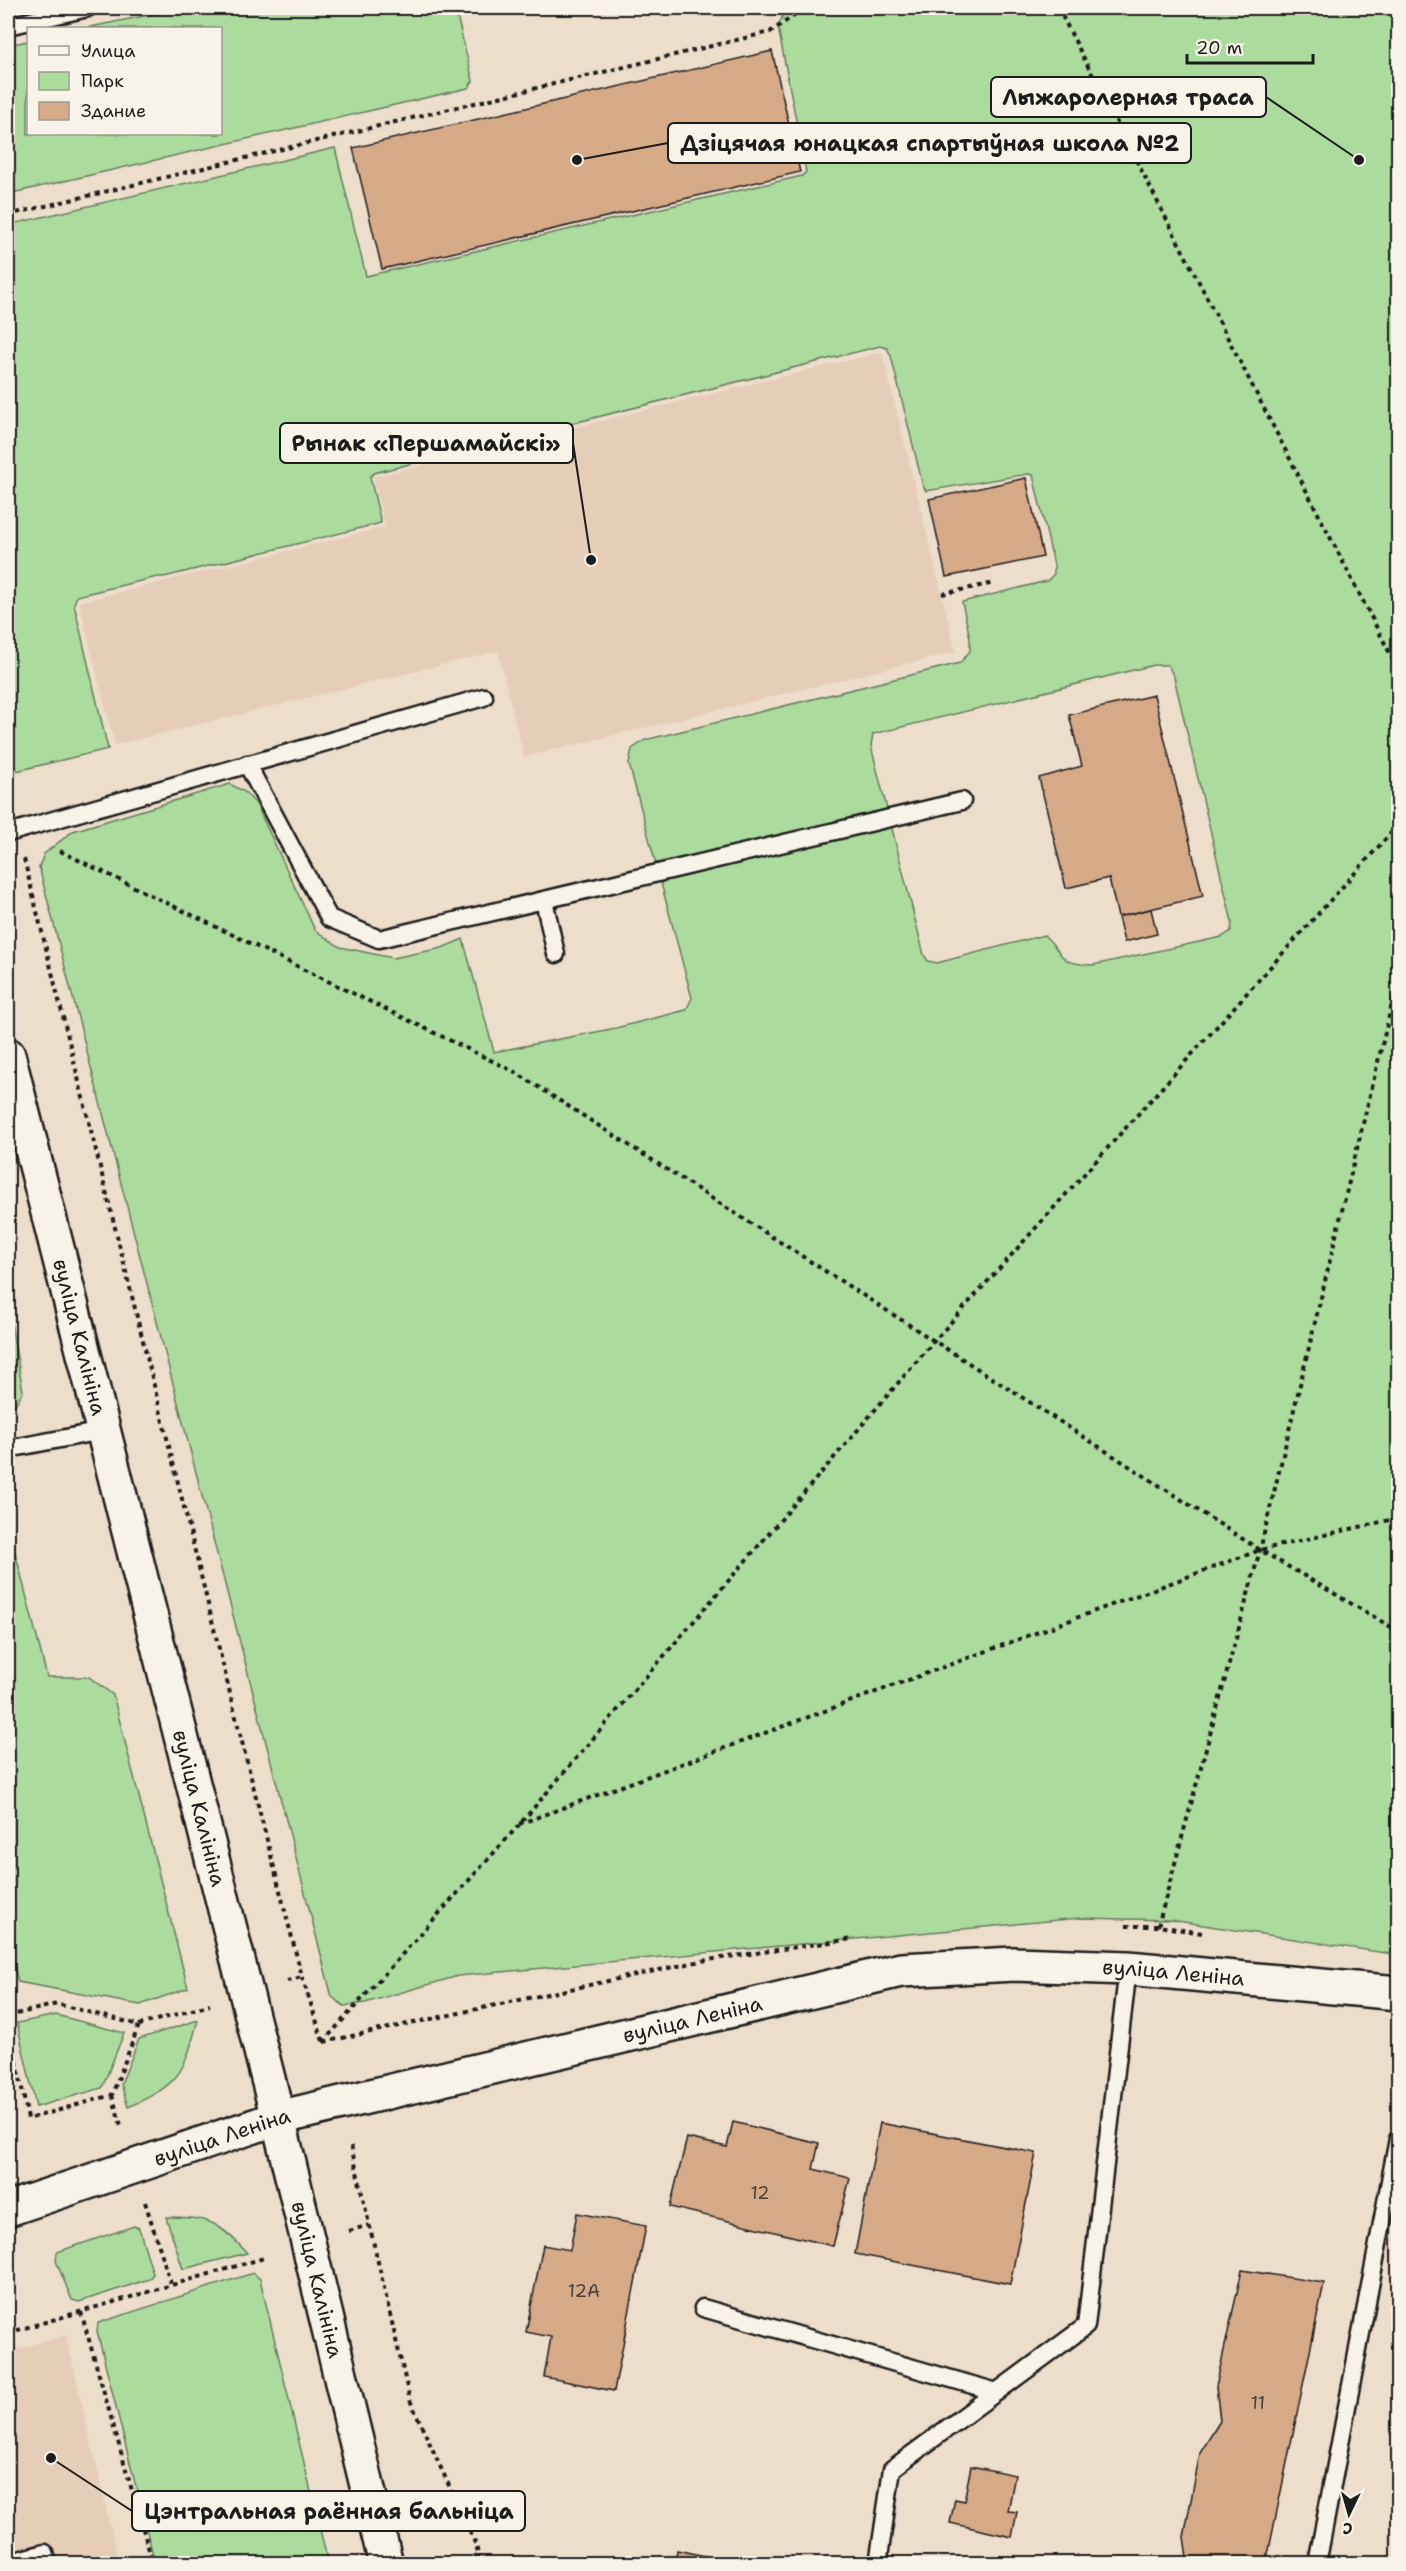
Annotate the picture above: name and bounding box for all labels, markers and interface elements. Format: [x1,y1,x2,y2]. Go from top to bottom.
legend [27,27,222,135]
scale bar [1187,27,1313,65]
text: 20 m [1196,36,1242,60]
text: Улица [81,39,135,63]
text: Парк [81,69,124,93]
callout: Лыжаролерная траса [991,77,1266,117]
text: Лыжаролерная траса [1002,83,1254,112]
text: Здание [81,99,146,123]
callout: Дзіцячая юнацкая спартыўная школа №2 [668,123,1191,163]
text: Дзіцячая юнацкая спартыўная школа №2 [681,129,1179,158]
callout: Рынак «Першамайскі» [280,423,573,463]
text: Рынак «Першамайскі» [292,429,560,458]
street label: вуліца Калініна [46,1256,113,1418]
street label: вуліца Калініна [166,1727,233,1889]
street label: вуліца Леніна [1102,1953,1246,1993]
street label: вуліца Леніна [620,1989,765,2050]
street label: вуліца Леніна [150,2102,293,2173]
house number: 12 [750,2181,770,2205]
street label: вуліца Калініна [285,2198,350,2361]
house number: 12А [568,2279,600,2303]
house number: 11 [1251,2391,1265,2415]
north arrow [1319,2484,1379,2544]
callout: Цэнтральная раённая бальніца [132,2491,525,2531]
text: Цэнтральная раённая бальніца [144,2497,514,2526]
text: С [1342,2518,1354,2539]

